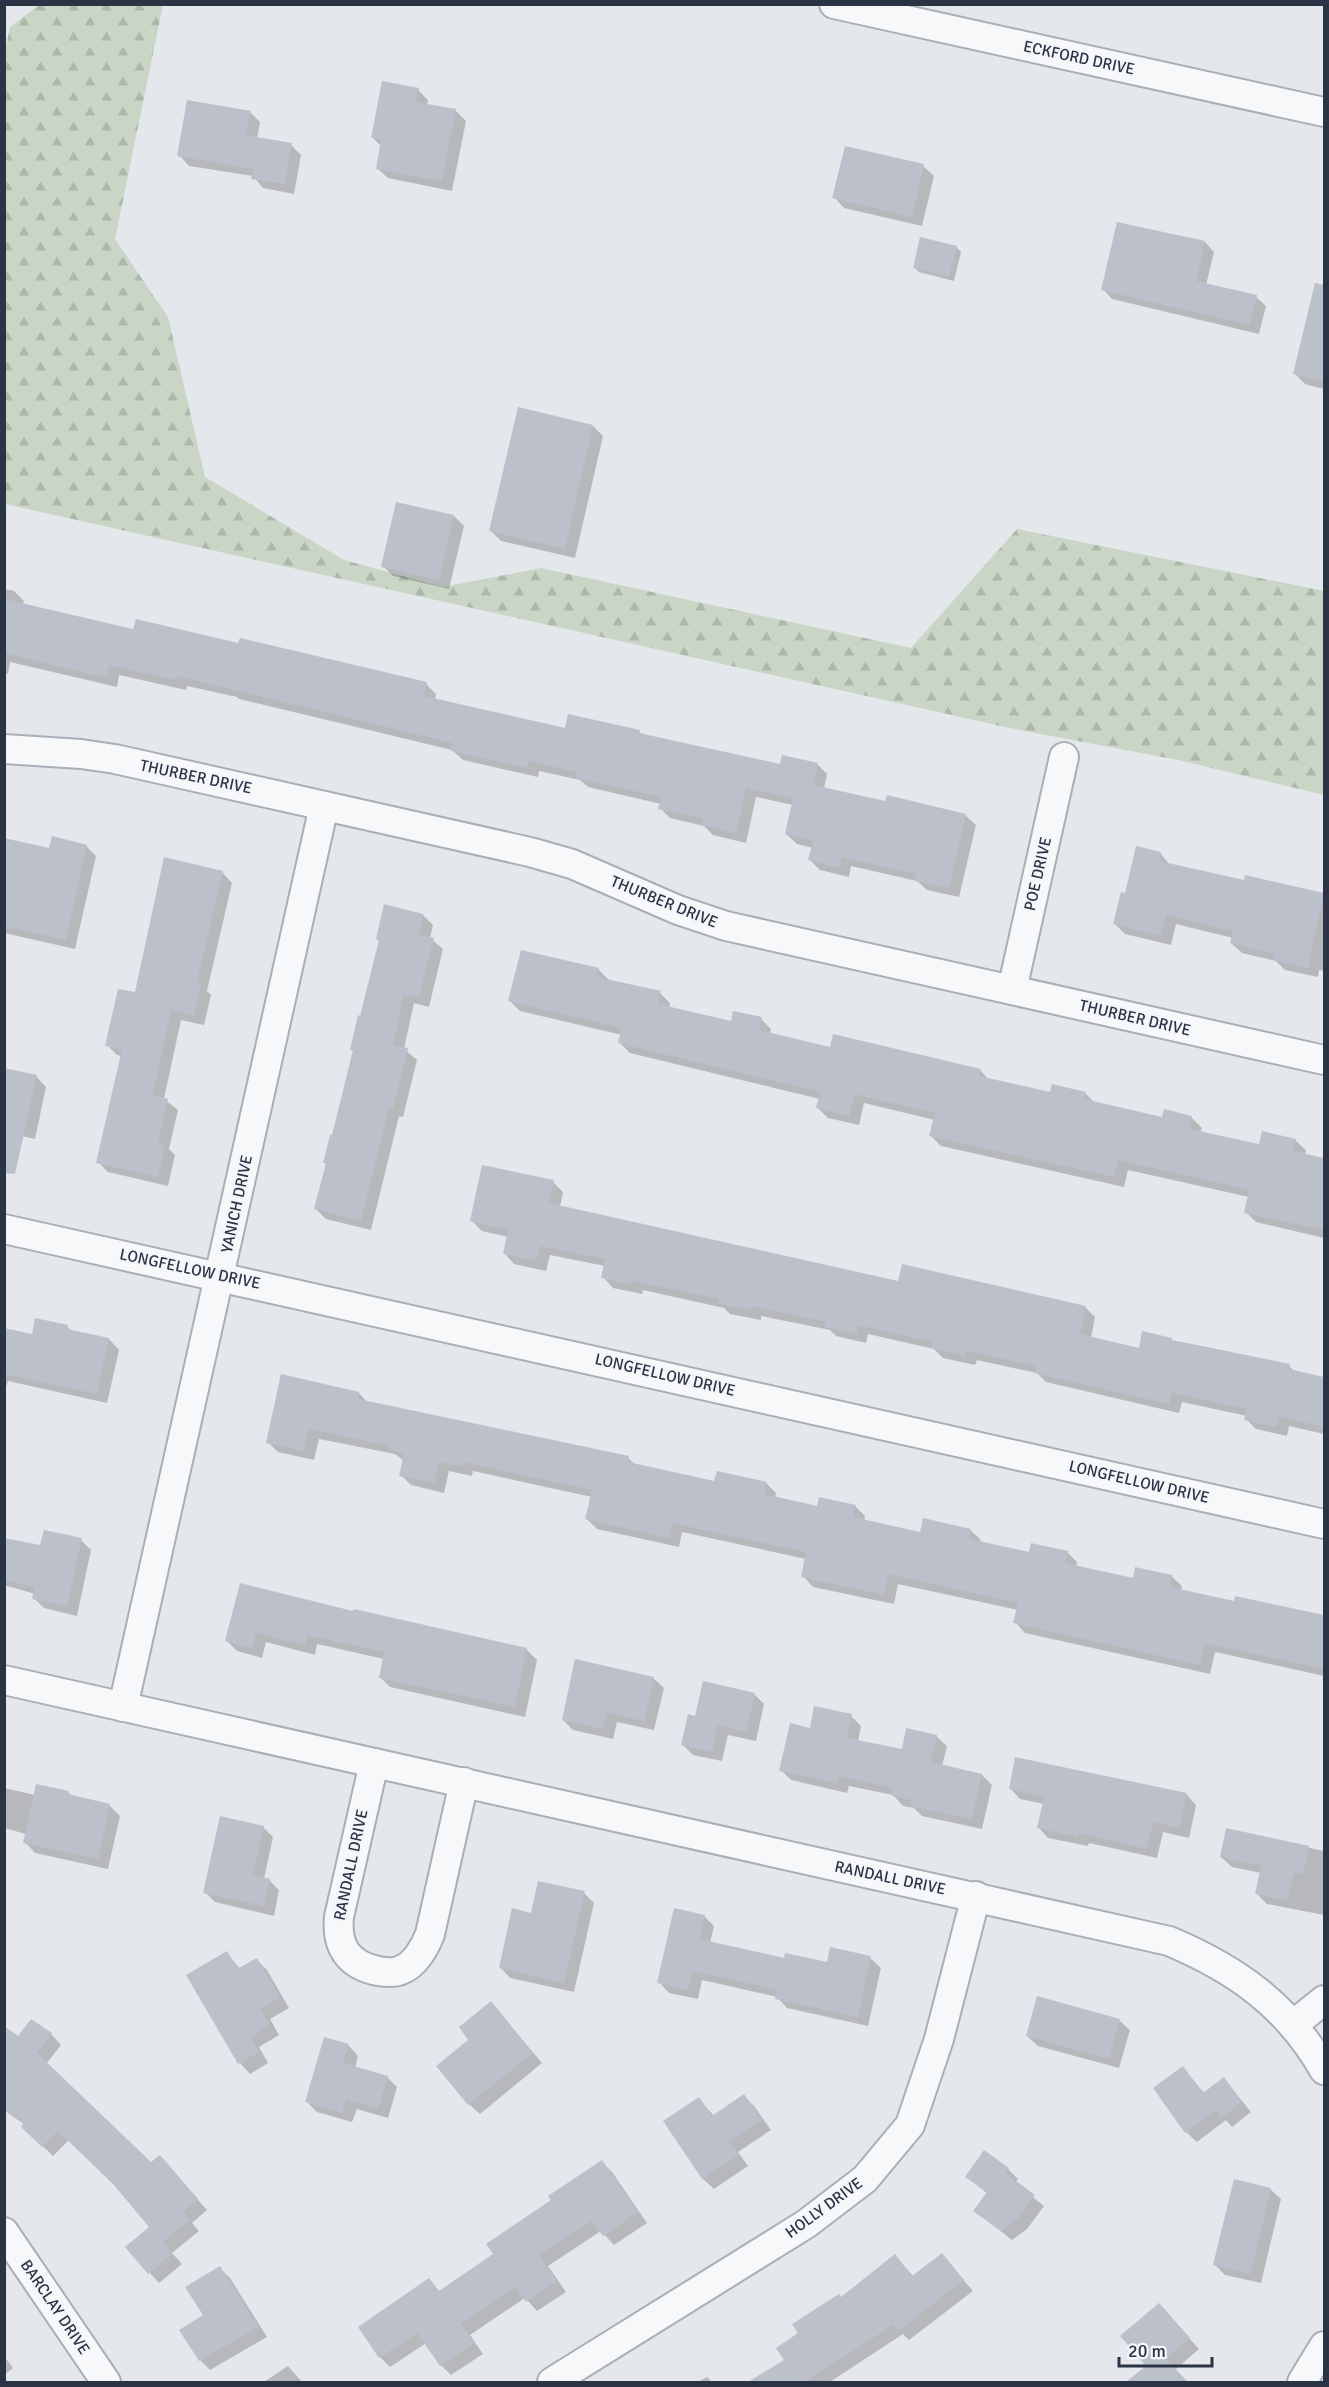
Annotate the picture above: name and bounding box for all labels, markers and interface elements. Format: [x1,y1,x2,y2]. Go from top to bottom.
street label: ECKFORD DRIVE [1021,36,1137,80]
street label: THURBER DRIVE [138,755,254,799]
street label: POE DRIVE [1020,835,1056,913]
street label: THURBER DRIVE [608,871,720,933]
street label: THURBER DRIVE [1077,995,1193,1041]
street label: YANICH DRIVE [217,1153,257,1255]
street label: LONGFELLOW DRIVE [118,1244,262,1294]
street label: LONGFELLOW DRIVE [593,1349,737,1401]
street label: LONGFELLOW DRIVE [1067,1456,1211,1508]
street label: RANDALL DRIVE [329,1808,373,1922]
street label: RANDALL DRIVE [833,1856,947,1900]
street label: HOLLY DRIVE [781,2173,867,2243]
street label: BARCLAY DRIVE [16,2256,94,2358]
scale bar [1119,2330,1212,2368]
text: 20 m [1128,2340,1166,2362]

